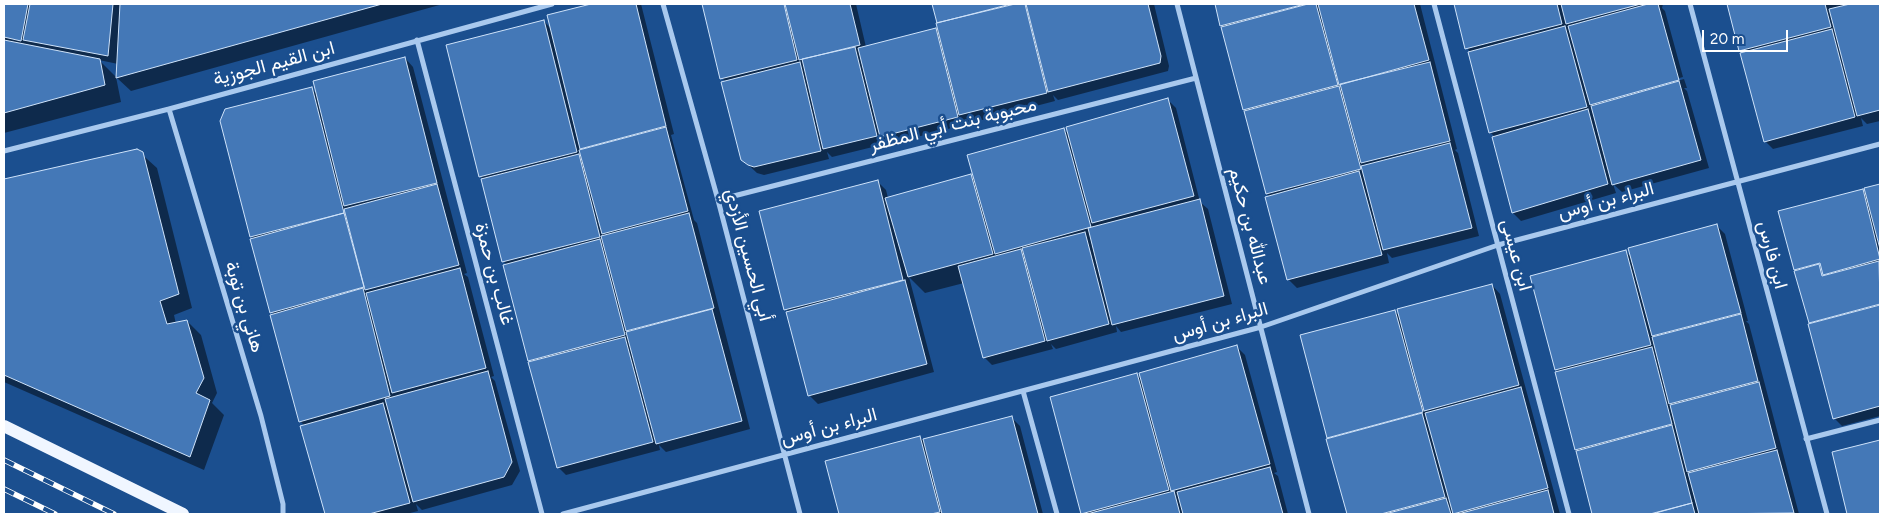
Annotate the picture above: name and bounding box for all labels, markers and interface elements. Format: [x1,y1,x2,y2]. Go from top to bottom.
scale bar [1704,20,1790,52]
text: 20 m [1710,30,1744,48]
street label: ابن القيم الجوزية [211,37,337,91]
street label: محبوبة بنت أبي المظفر [867,93,1039,157]
street label: عبدالله بن حكيم [1223,165,1277,287]
street label: البراء بن أوس [1555,177,1657,225]
street label: أبي الحسين الأزدي [719,186,777,324]
street label: ابن عيسى [1495,217,1537,293]
street label: ابن فارس [1752,218,1792,292]
street label: غالب بن حمزة [469,220,519,328]
street label: هاني بن توبة [219,259,269,355]
street label: البراء بن أوس [1169,297,1271,347]
street label: البراء بن أوس [778,403,880,451]

